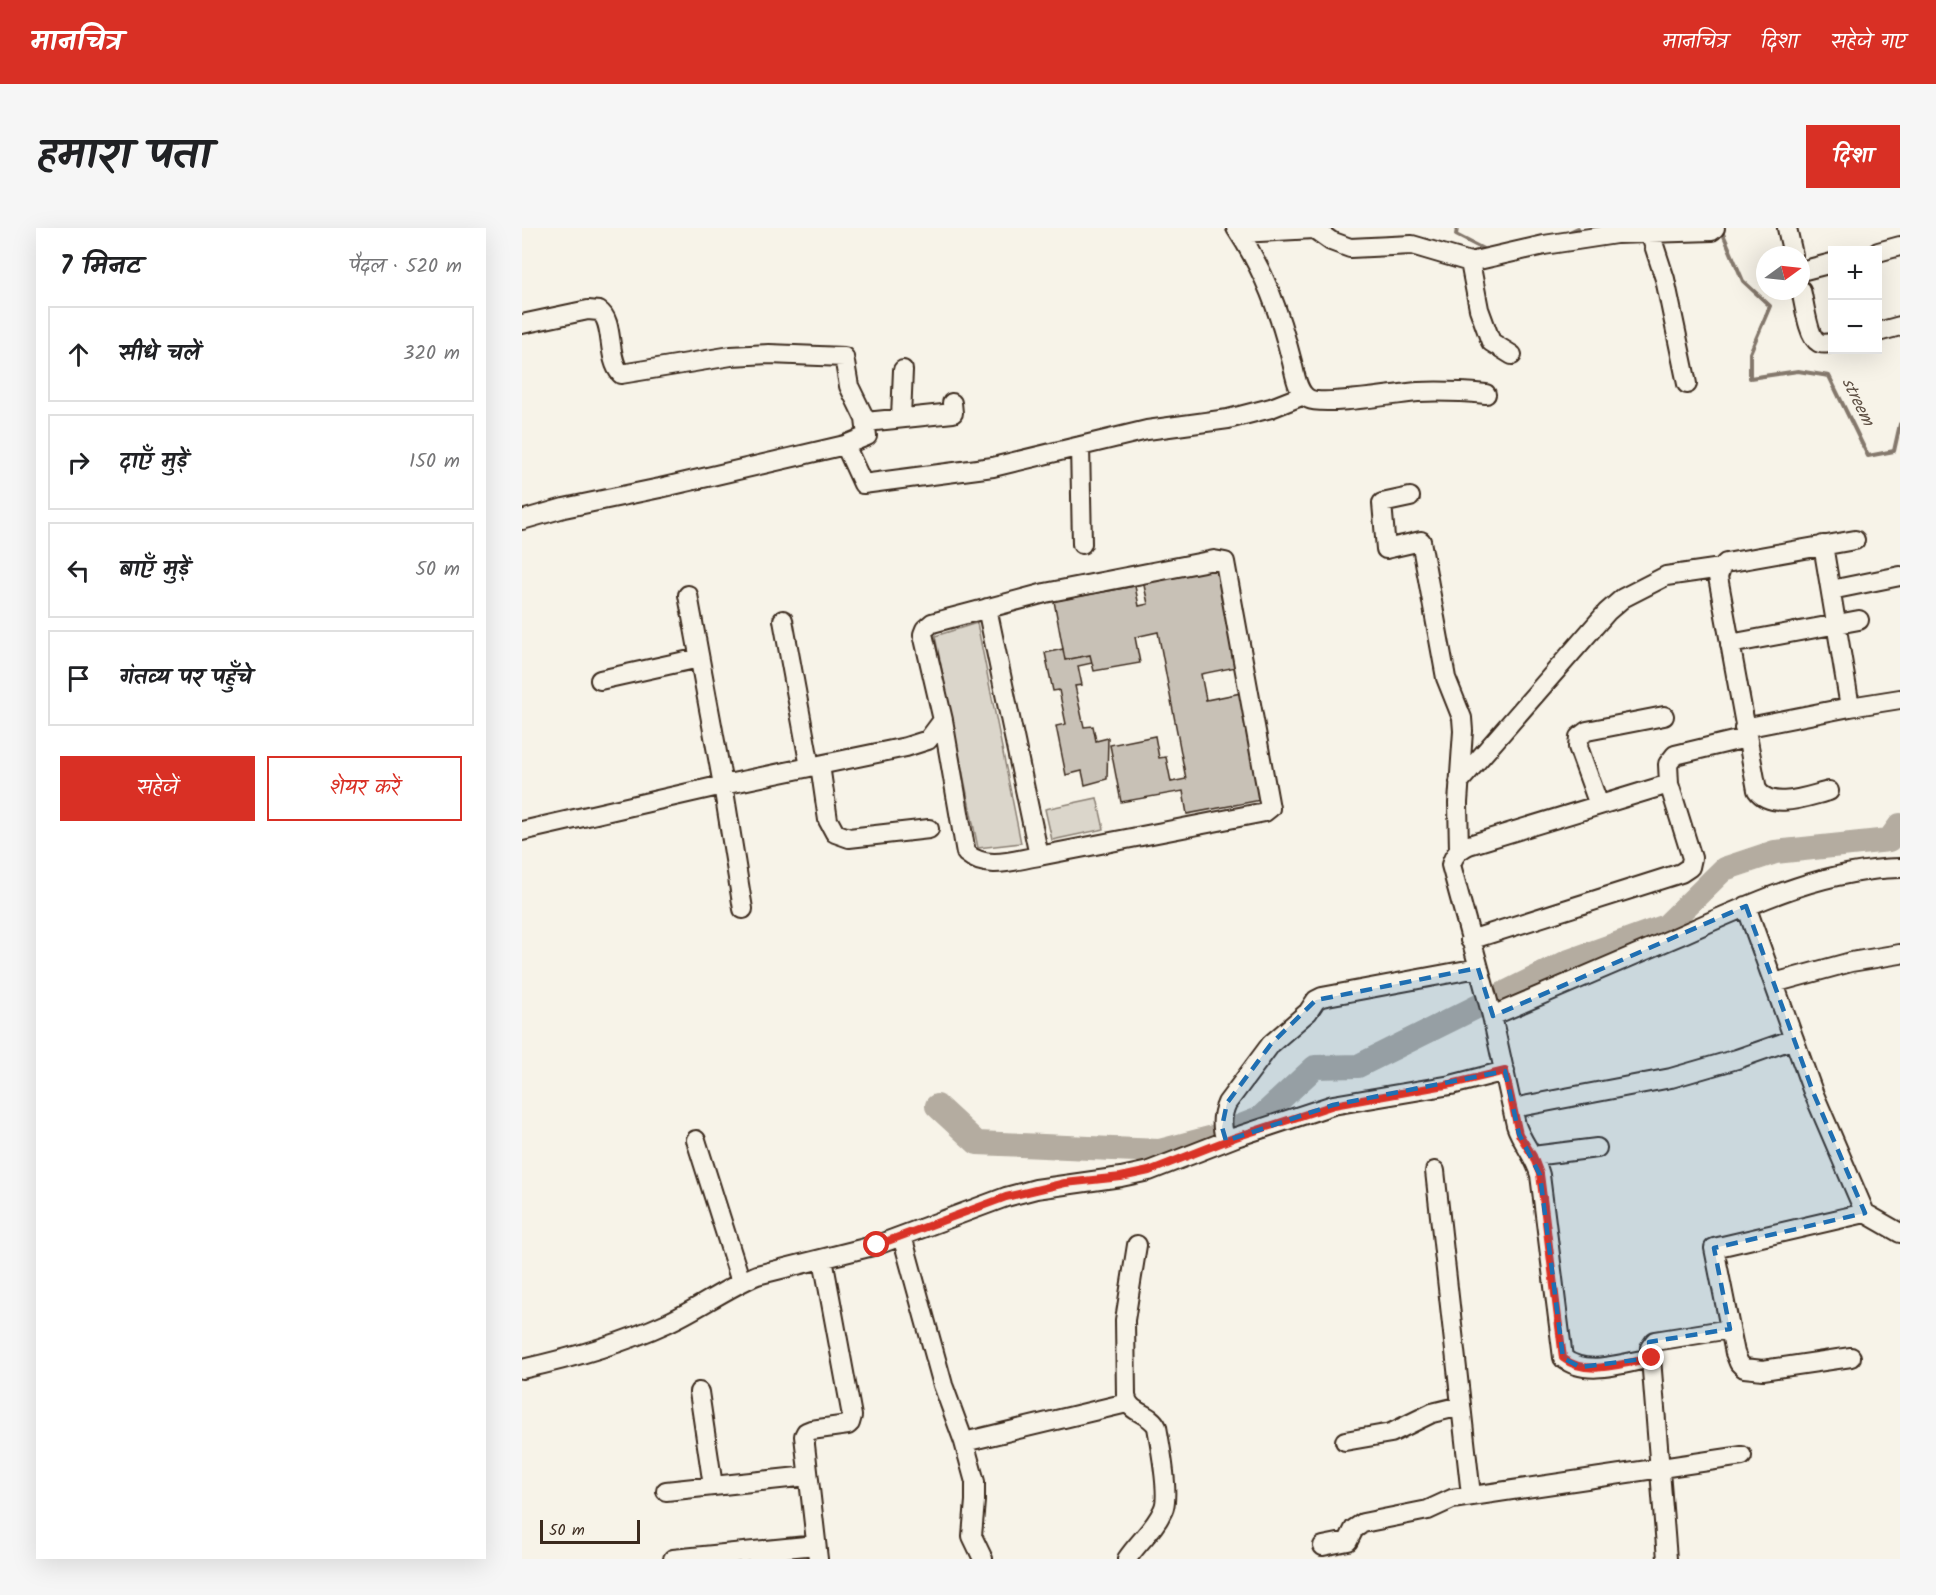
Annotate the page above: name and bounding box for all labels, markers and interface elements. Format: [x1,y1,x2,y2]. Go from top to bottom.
text: मानचित्र [30,20,122,65]
text: मानचित्र [1662,26,1728,59]
text: दिशा [1761,26,1798,59]
text: सहेजे गए [1831,26,1906,59]
text: हमारा पता [36,123,211,190]
button: दिशा [1806,125,1900,188]
text: 7 मिनट [60,246,141,288]
north arrow [1756,246,1810,300]
map controls [1828,246,1882,354]
button: + [1828,246,1882,300]
text: पैदल · 520 m [349,251,462,283]
button: − [1828,300,1882,354]
text: सीधे चलें [119,337,200,372]
icon: ahead [62,338,95,371]
text: 320 m [403,338,460,370]
water label: streem [1833,373,1882,433]
text: दाएँ मुड़ें [119,445,188,480]
icon: right [62,446,95,479]
text: 150 m [409,446,460,478]
text: बाएँ मुड़ें [119,553,190,588]
icon: left [62,554,95,587]
text: 50 m [415,554,460,586]
text: गंतव्य पर पहुँचे [119,661,252,696]
icon: arrive [62,662,95,695]
button: सहेजें [60,756,255,821]
button: शेयर करें [267,756,462,821]
route start [863,1231,889,1257]
route end [1638,1344,1664,1370]
scale bar [540,1517,640,1544]
text: 50 m [549,1518,585,1543]

